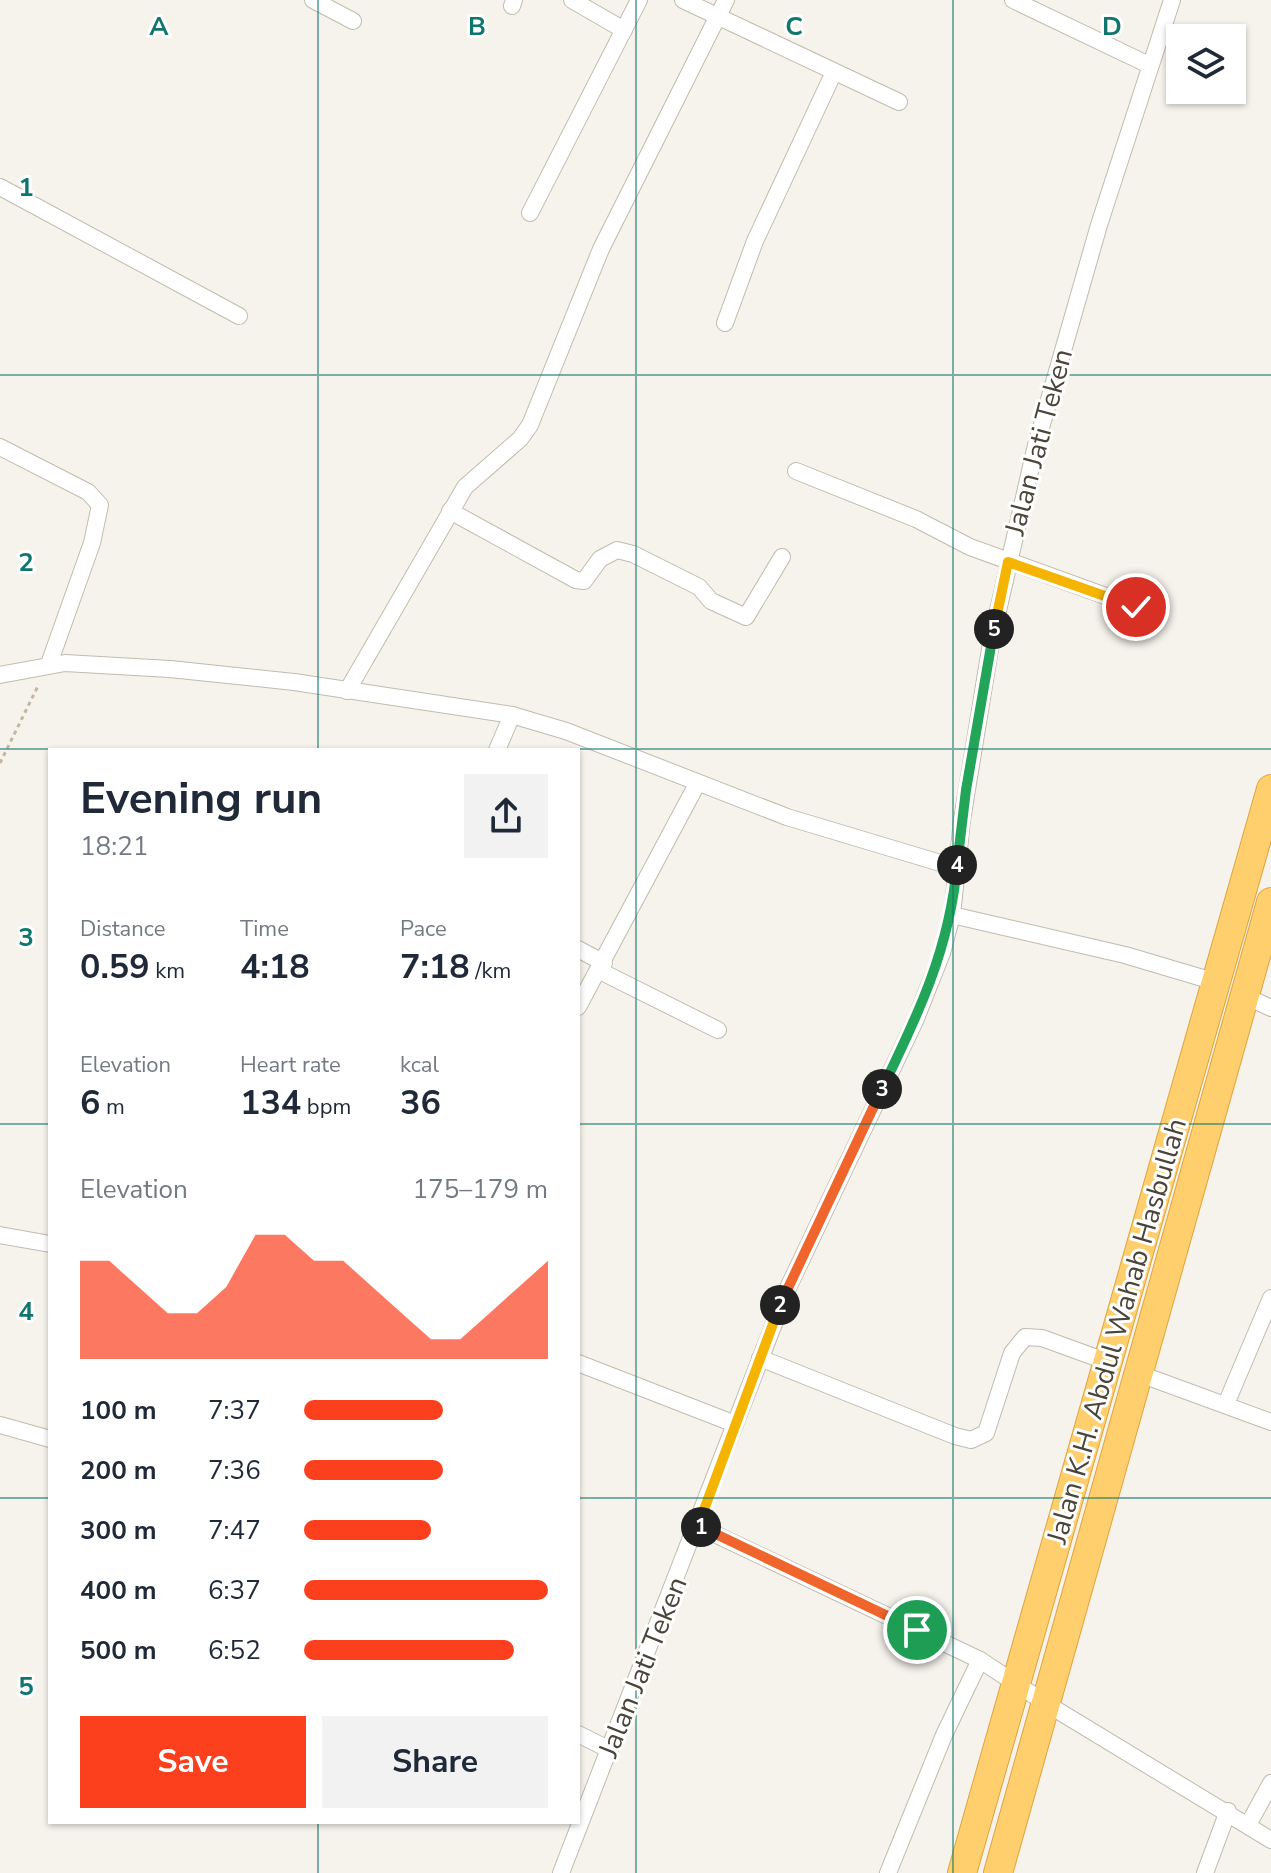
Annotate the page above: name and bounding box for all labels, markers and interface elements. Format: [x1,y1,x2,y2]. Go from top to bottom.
text: A [149,9,169,44]
text: B [468,9,486,44]
text: C [785,9,803,44]
text: D [1102,9,1122,44]
map controls [1166,24,1246,104]
button: layers [1166,24,1246,104]
text: 1 [18,170,34,205]
street label: Jalan Jati Teken [996,345,1082,540]
text: 2 [18,545,34,580]
pin [1102,573,1170,641]
icon: check [1114,585,1158,629]
pin: 5 [974,609,1014,649]
text: 5 [987,614,1001,644]
text: Evening run [80,769,322,829]
button: share [464,774,548,858]
text: 18:21 [80,829,148,864]
pin: 4 [937,845,977,885]
text: 4 [950,850,964,880]
text: Distance [80,914,165,944]
text: Time [240,914,289,944]
text: Pace [400,914,447,944]
text: 3 [18,920,34,955]
text: 0.59 [80,944,150,990]
text: 4:18 [240,944,310,990]
text: 7:18 [400,944,470,990]
text: km [150,956,185,986]
text: /km [470,956,511,986]
text: Elevation [80,1050,171,1080]
text: Heart rate [240,1050,341,1080]
text: kcal [400,1050,439,1080]
pin: 3 [862,1069,902,1109]
text: 3 [875,1074,889,1104]
text: 6 [80,1080,100,1126]
text: 134 [240,1080,301,1126]
text: 36 [400,1080,441,1126]
text: m [100,1092,125,1122]
text: bpm [301,1092,351,1122]
street label: Jalan K.H. Abdul Wahab Hasbullah [1038,1114,1196,1549]
text: Elevation [80,1172,188,1207]
text: 175–179 m [412,1172,548,1207]
pin: 2 [760,1285,800,1325]
text: 2 [773,1290,787,1320]
text: 4 [18,1294,34,1329]
text: 100 m [80,1393,157,1428]
text: 7:37 [208,1393,261,1428]
text: 200 m [80,1453,157,1488]
text: 7:36 [208,1453,261,1488]
pin: 1 [681,1507,721,1547]
text: 1 [694,1512,708,1542]
text: 300 m [80,1513,157,1548]
text: 7:47 [208,1513,261,1548]
street label: Jalan Jati Teken [589,1571,697,1764]
text: 400 m [80,1573,157,1608]
text: 6:37 [208,1573,261,1608]
pin [883,1596,951,1664]
icon: arrive [895,1608,939,1652]
text: 500 m [80,1633,157,1668]
text: 6:52 [208,1633,261,1668]
text: 5 [18,1669,34,1704]
button: Save [80,1716,306,1808]
button: Share [322,1716,548,1808]

